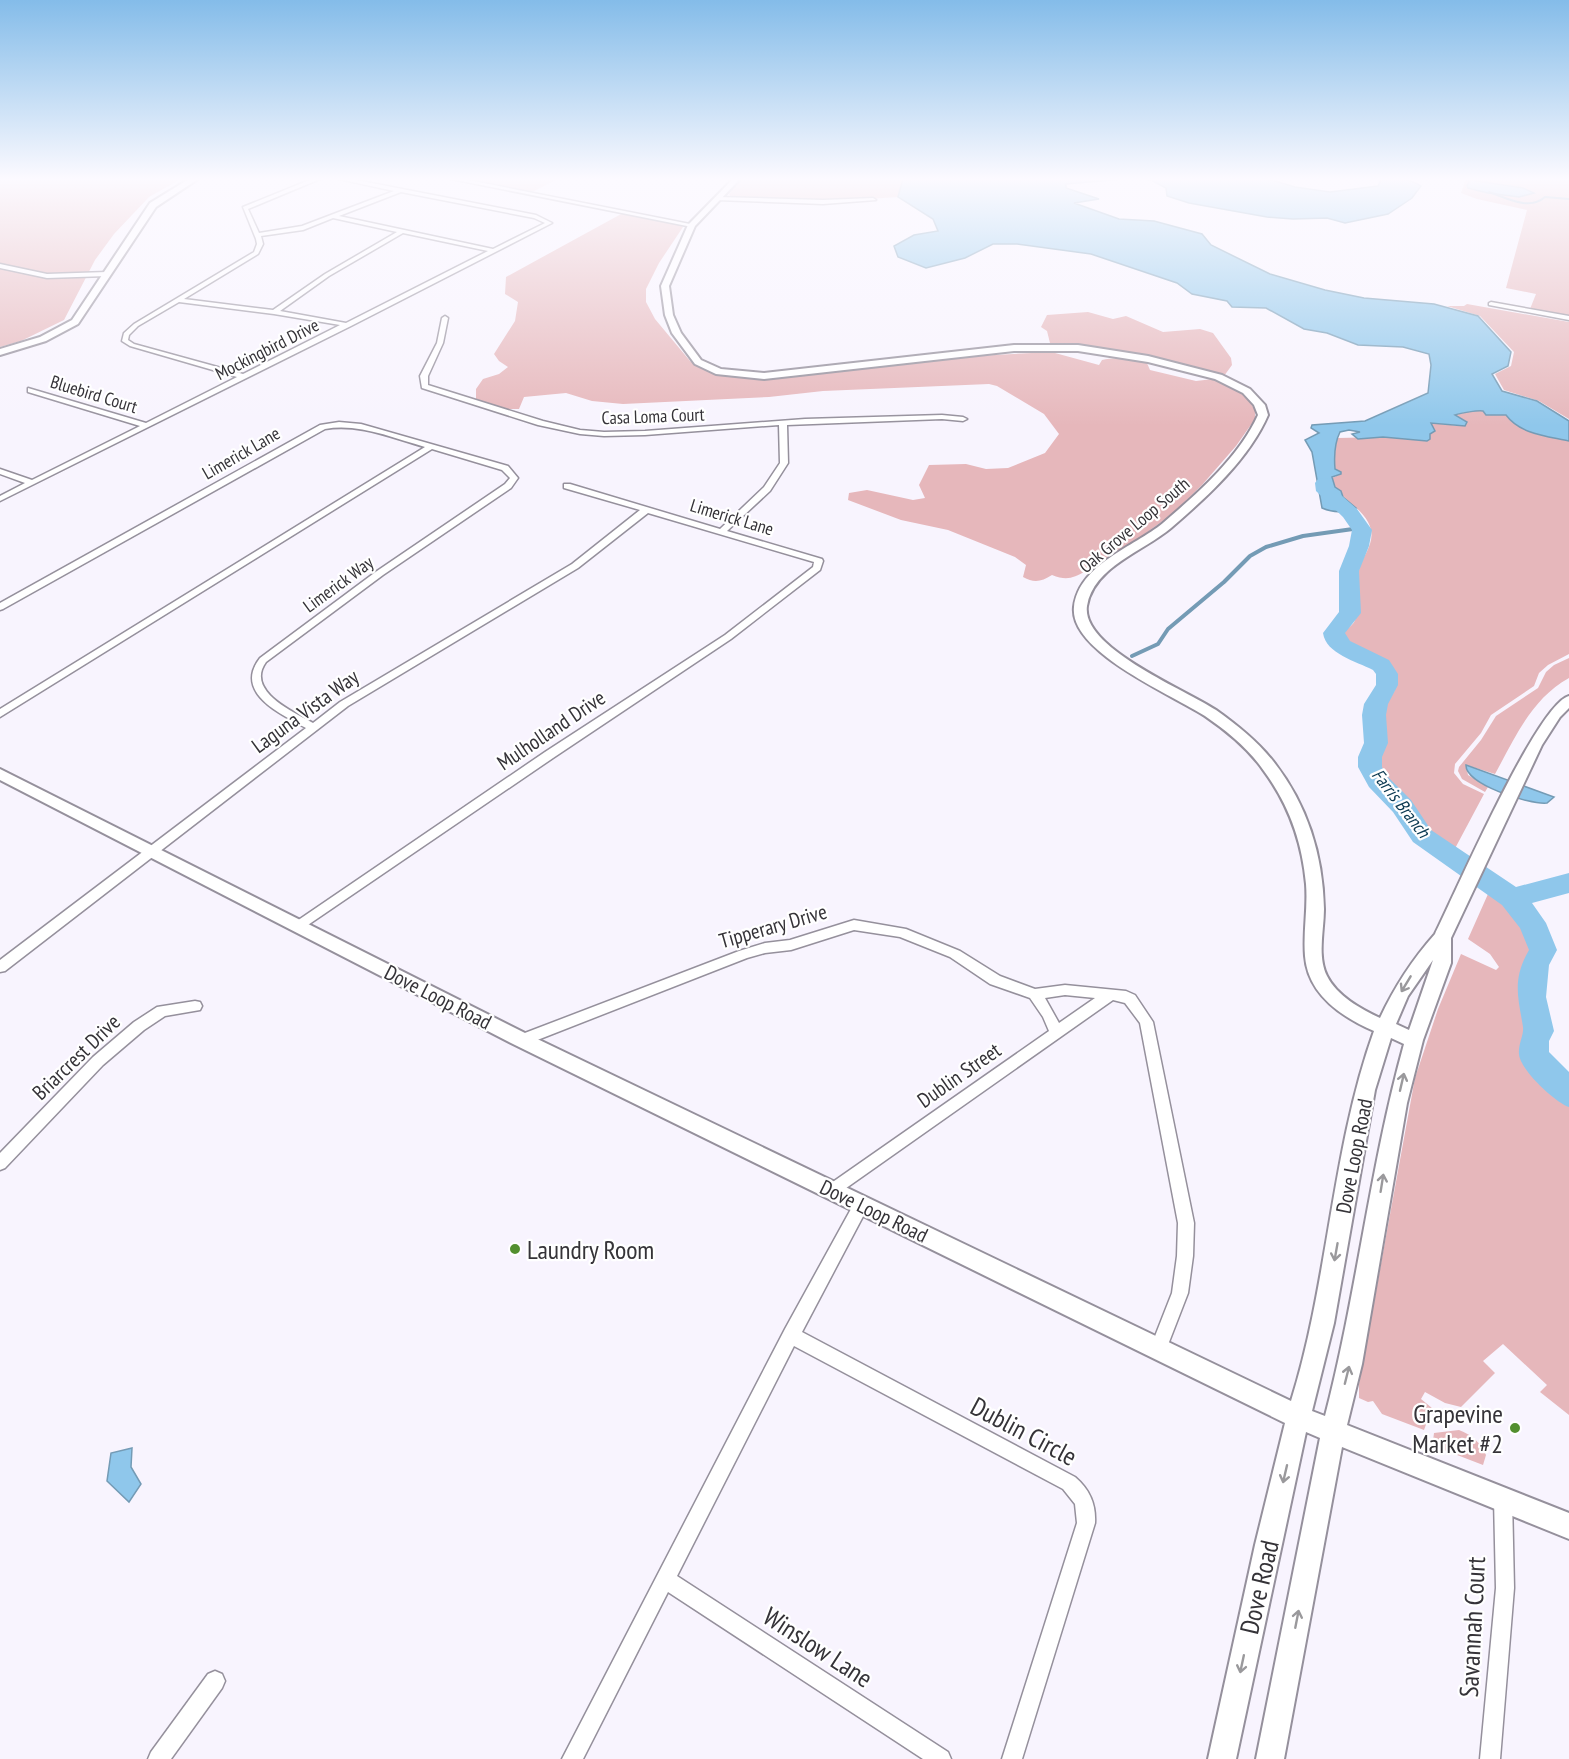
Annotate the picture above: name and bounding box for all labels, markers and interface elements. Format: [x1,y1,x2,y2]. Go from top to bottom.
street label: Mockingbird Drive [211,313,323,385]
street label: Bluebird Court [48,370,140,418]
street label: Casa Loma Court [601,403,705,429]
street label: Limerick Lane [198,422,284,484]
street label: Oak Grove Loop South [1074,472,1194,578]
street label: Limerick Lane [688,493,776,541]
street label: Limerick Way [298,551,378,617]
street label: Laguna Vista Way [246,663,364,759]
street label: Mulholland Drive [492,684,610,776]
water label: Farris Branch [1367,764,1436,843]
street label: Tipperary Drive [716,898,830,954]
street label: Dove Loop Road [380,959,496,1035]
one-way arrow [1400,975,1412,992]
street label: Briarcrest Drive [26,1008,126,1106]
street label: Dublin Street [912,1036,1006,1114]
one-way arrow [1397,1072,1409,1091]
street label: Dove Loop Road [1330,1096,1378,1216]
street label: Dove Loop Road [816,1173,932,1249]
one-way arrow [1377,1174,1388,1193]
place label: Laundry Room [527,1233,654,1266]
marker: Laundry Room [508,1242,522,1256]
one-way arrow [1330,1242,1341,1261]
one-way arrow [1342,1365,1354,1384]
street label: Dublin Circle [965,1389,1083,1473]
place label: Grapevine Market #2 [1412,1397,1503,1460]
marker: Grapevine Market #2 [1508,1421,1522,1435]
one-way arrow [1279,1463,1290,1483]
street label: Dove Road [1232,1537,1286,1637]
street label: Savannah Court [1452,1556,1492,1698]
street label: Winslow Lane [757,1599,879,1695]
one-way arrow [1292,1610,1303,1629]
one-way arrow [1236,1653,1247,1673]

